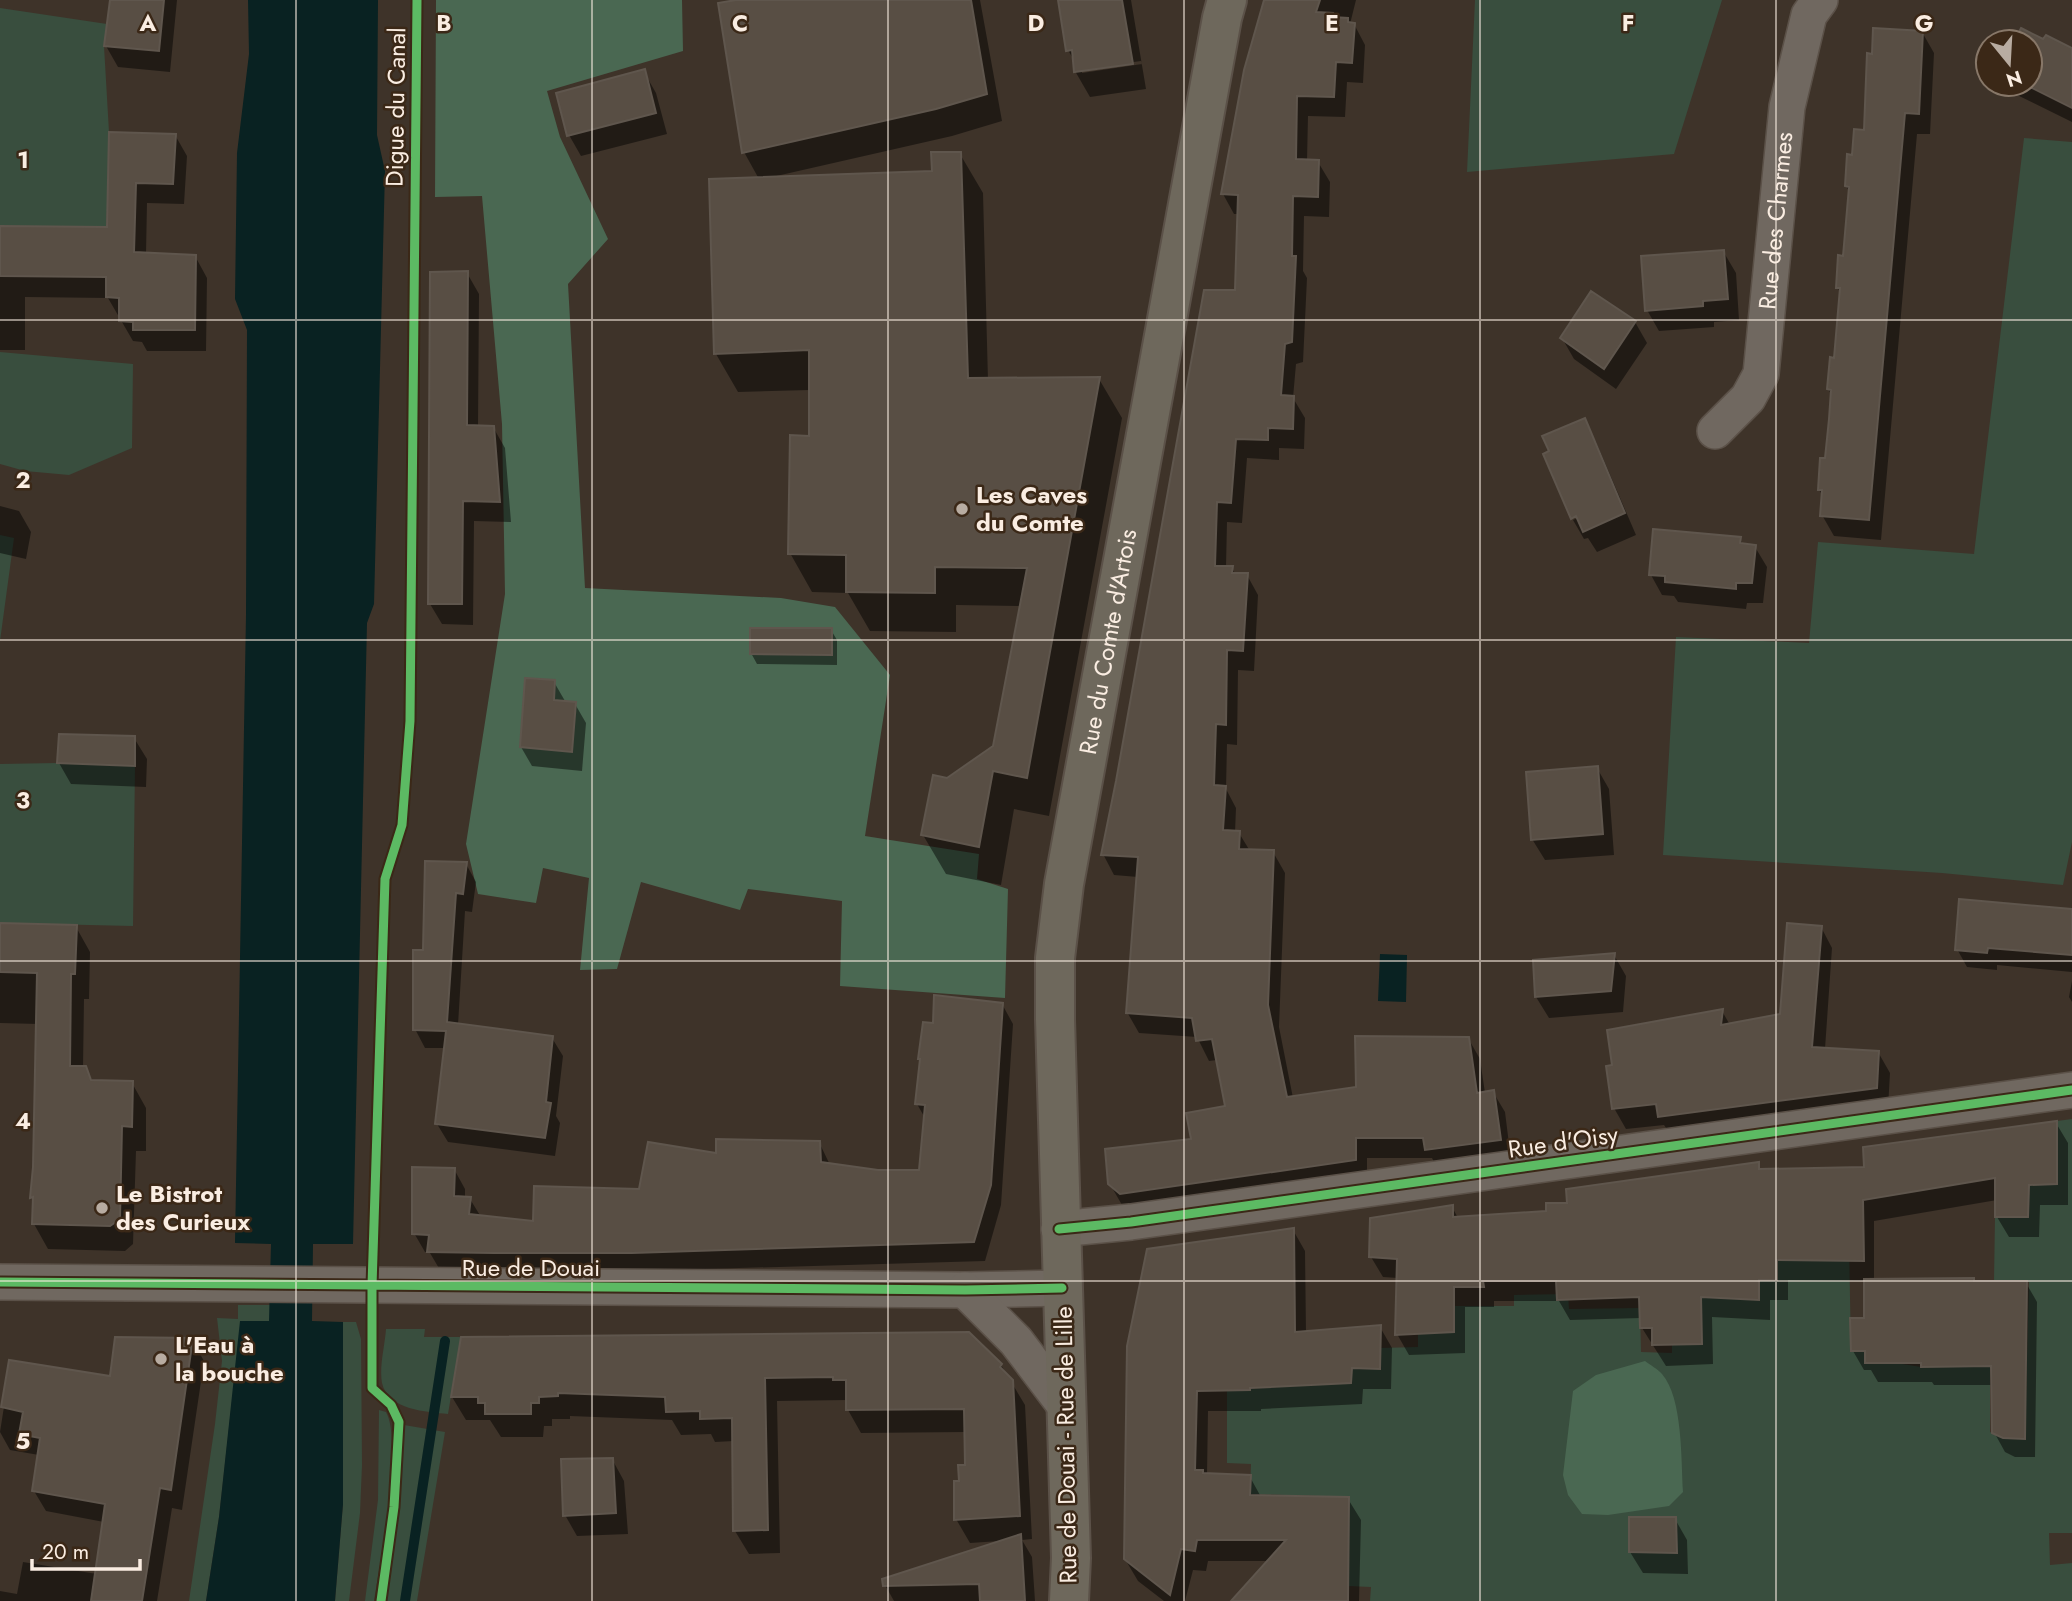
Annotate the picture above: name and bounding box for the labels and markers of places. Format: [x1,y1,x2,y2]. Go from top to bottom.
place label: Les Caves du Comte [976,477,1087,540]
marker: Les Caves du Comte [954,501,970,517]
place label: Le Bistrot des Curieux [116,1176,250,1239]
marker: Le Bistrot des Curieux [94,1200,110,1216]
place label: L'Eau à la bouche [175,1327,284,1390]
marker: L'Eau à la bouche [153,1351,169,1367]

